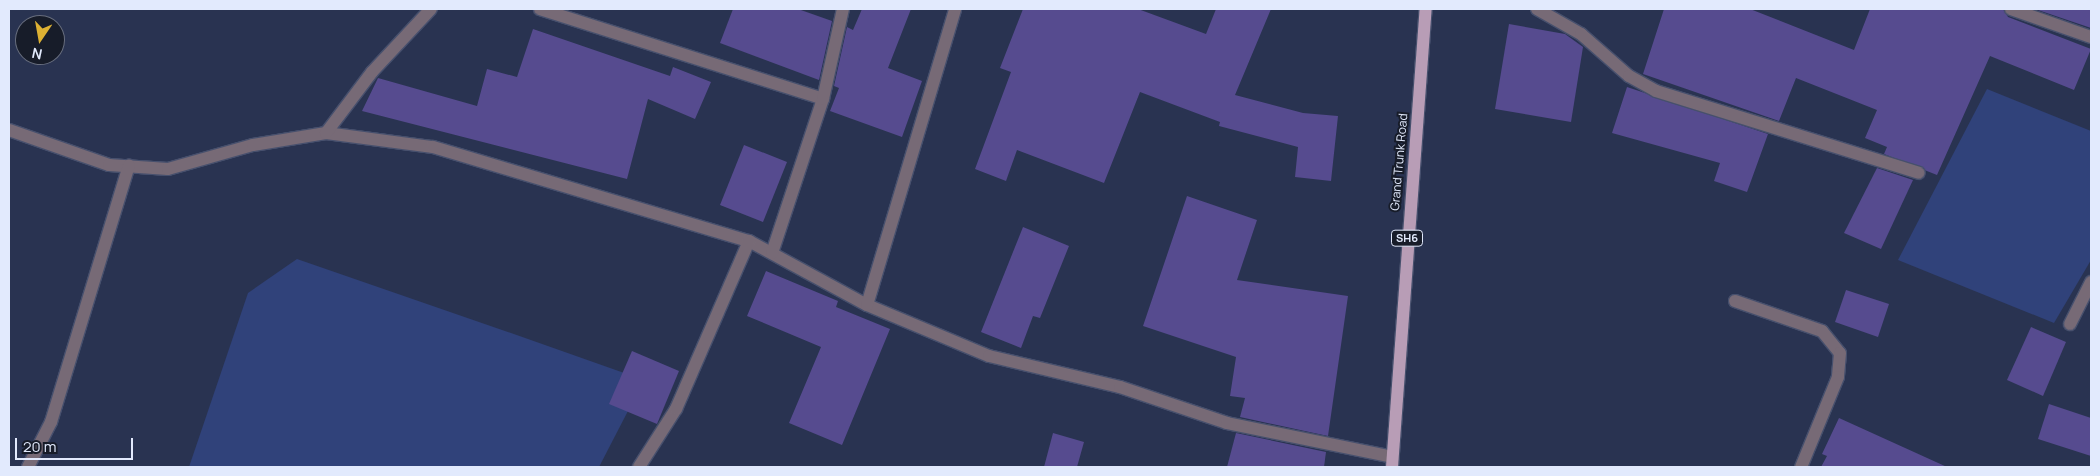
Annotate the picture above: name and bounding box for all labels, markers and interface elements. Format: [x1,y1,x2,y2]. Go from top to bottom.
north arrow [15,15,65,65]
text: N [30,44,44,65]
street label: Grand Trunk Road [1388,113,1410,211]
road number: SH6 [1391,230,1423,247]
scale bar [18,428,135,460]
text: 20 m [23,436,56,457]

